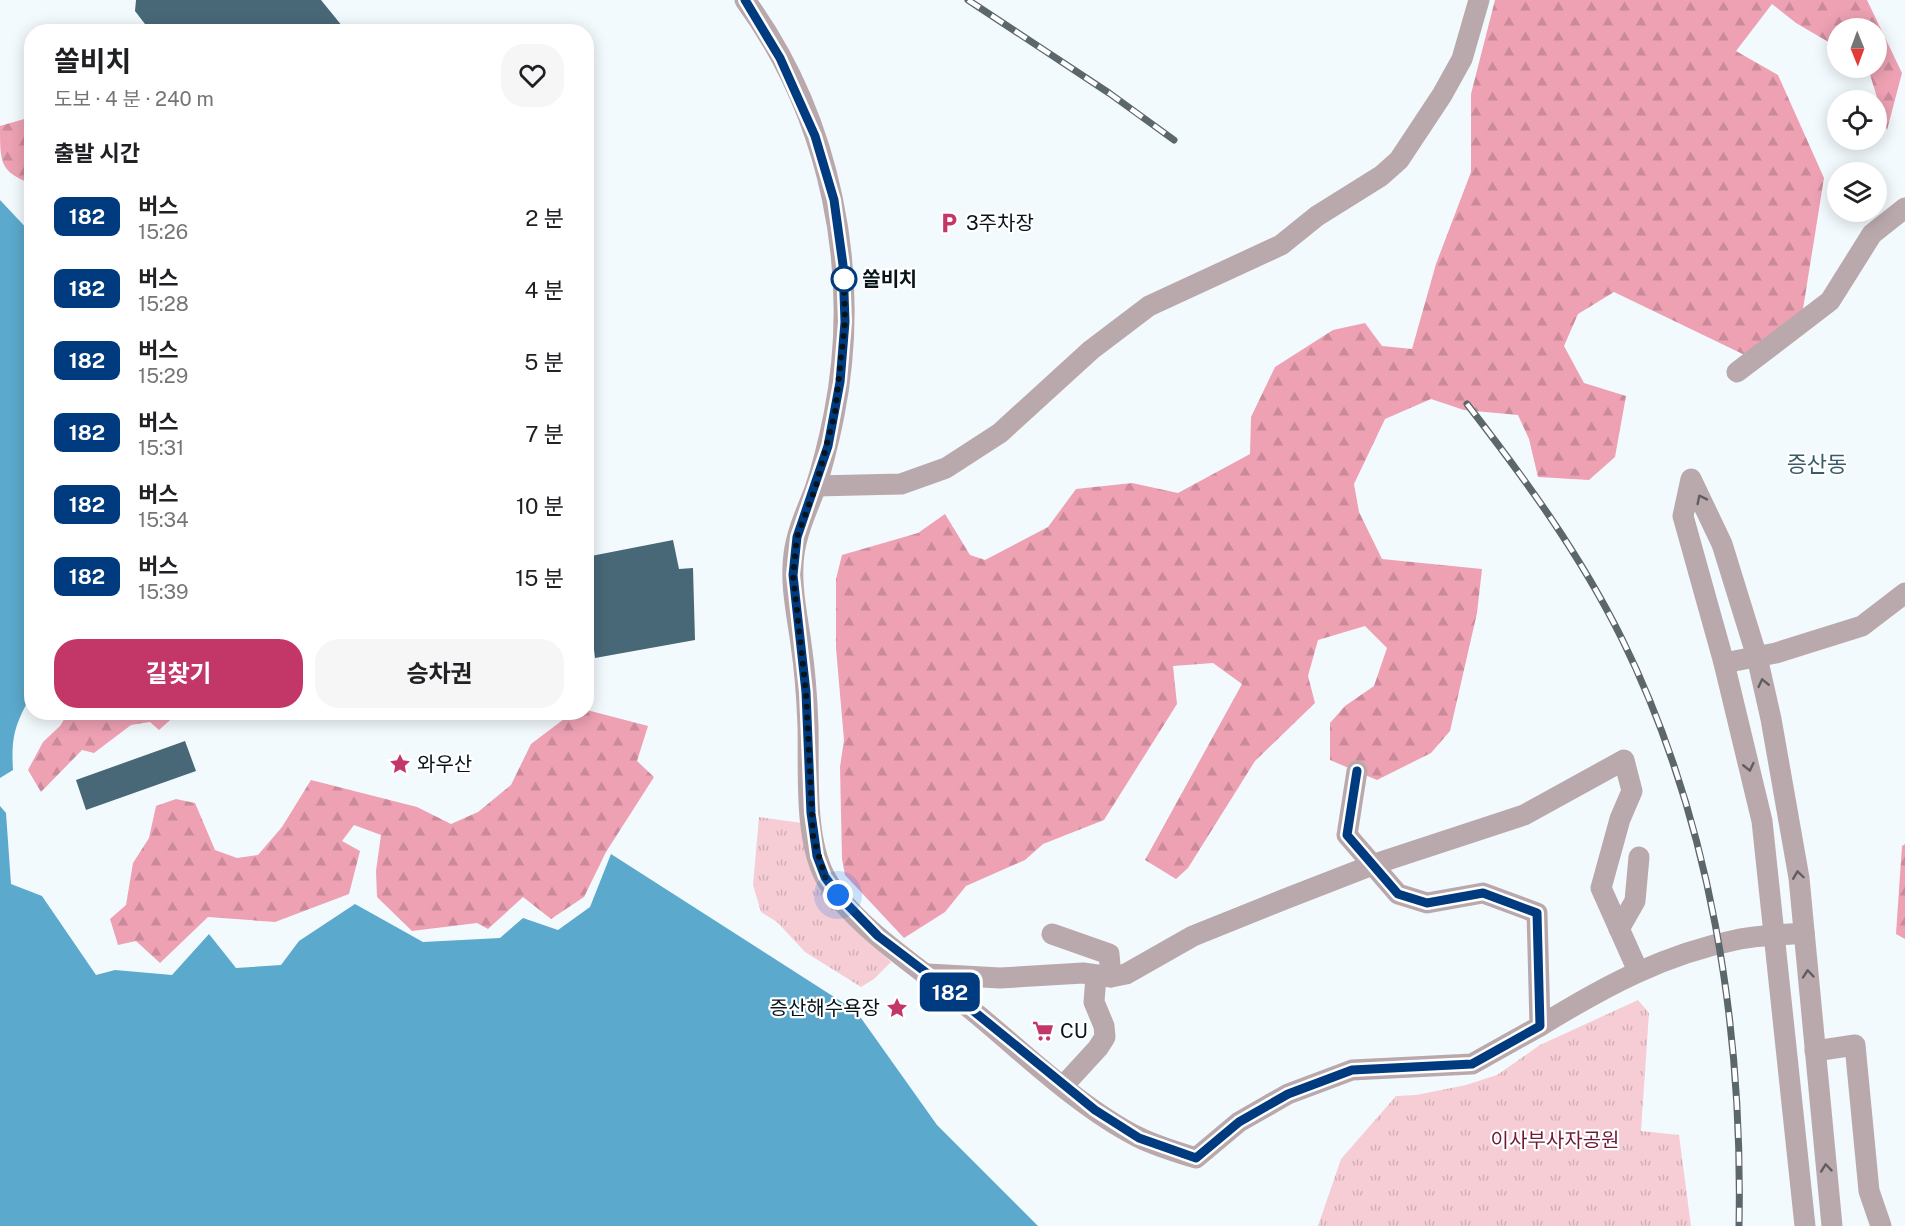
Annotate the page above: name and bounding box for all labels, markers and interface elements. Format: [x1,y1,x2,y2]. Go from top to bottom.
north arrow [1827,18,1887,78]
map controls [1827,18,1887,222]
text: 쏠비치 [54,44,131,77]
button: heart [501,44,564,107]
text: 도보 · 4 분 · 240 m [54,87,214,111]
button: locate [1827,90,1887,150]
text: 출발 시간 [54,140,140,166]
button: layers [1827,162,1887,222]
text: 버스 [138,193,178,219]
text: 182 [69,204,105,229]
text: 2 분 [525,205,564,231]
parking icon: 3주차장 [937,211,961,235]
place label: 3주차장 [966,211,1034,235]
text: 15:26 [138,220,188,244]
text: 버스 [138,265,178,291]
marker: 쏠비치 [831,266,857,292]
place label: 쏠비치 [862,267,917,291]
text: 182 [69,276,105,301]
text: 4 분 [525,277,564,303]
text: 15:28 [138,292,189,316]
text: 버스 [138,337,178,363]
text: 182 [69,348,105,373]
text: 5 분 [524,349,564,375]
text: 15:29 [138,364,188,388]
text: 버스 [138,409,178,435]
text: 182 [69,420,105,445]
text: 7 분 [525,421,564,447]
text: 15:31 [138,436,184,460]
district label: 증산동 [1787,451,1847,477]
text: 버스 [138,481,178,507]
text: 182 [69,492,105,517]
text: 10 분 [516,493,564,519]
one-way arrow [1696,495,1708,506]
text: 15:34 [138,508,189,532]
text: 버스 [138,553,178,579]
text: 182 [69,564,105,589]
text: 15 분 [515,565,564,591]
text: 15:39 [138,580,188,604]
button: 길찾기 [54,639,303,708]
button: 승차권 [315,639,564,708]
one-way arrow [1757,678,1770,688]
place icon: 와우산 [388,752,412,776]
place label: 와우산 [417,752,472,776]
one-way arrow [1742,762,1755,772]
one-way arrow [1793,870,1805,880]
your location [823,880,853,910]
one-way arrow [1802,969,1815,978]
line badge: 182 [916,972,984,1012]
text: 182 [932,980,968,1005]
place label: 증산해수욕장 [770,996,880,1020]
place icon: 증산해수욕장 [885,996,909,1020]
supermarket icon: CU [1031,1019,1055,1043]
place label: CU [1060,1019,1088,1043]
park label: 이사부사자공원 [1491,1128,1619,1152]
one-way arrow [1820,1163,1833,1172]

